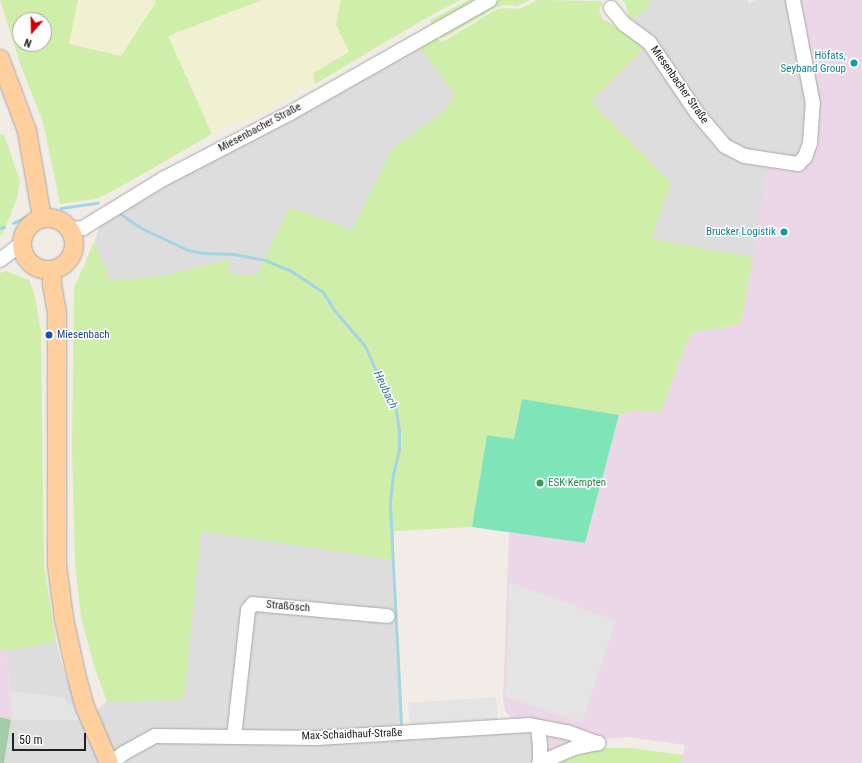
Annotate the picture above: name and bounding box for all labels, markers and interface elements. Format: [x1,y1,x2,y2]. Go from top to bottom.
north arrow [12,12,52,52]
text: N [23,36,33,50]
street label: Miesenbacher Straße [647,44,711,126]
place label: Höfats, Seyband Group [781,50,846,76]
marker: Höfats, Seyband Group [849,58,859,68]
street label: Miesenbacher Straße [216,101,304,155]
place label: Brucker Logistik [706,225,776,239]
marker: Brucker Logistik [779,227,789,237]
place label: Miesenbach [57,328,110,342]
marker: Miesenbach [44,330,54,340]
water label: Heubach [370,369,400,411]
place label: ESK Kempten [548,476,606,490]
marker: ESK Kempten [535,478,545,488]
street label: Straßösch [265,599,311,615]
scale bar [14,725,88,751]
street label: Max-Schaidhauf-Straße [301,727,403,743]
text: 50 m [19,733,43,747]

